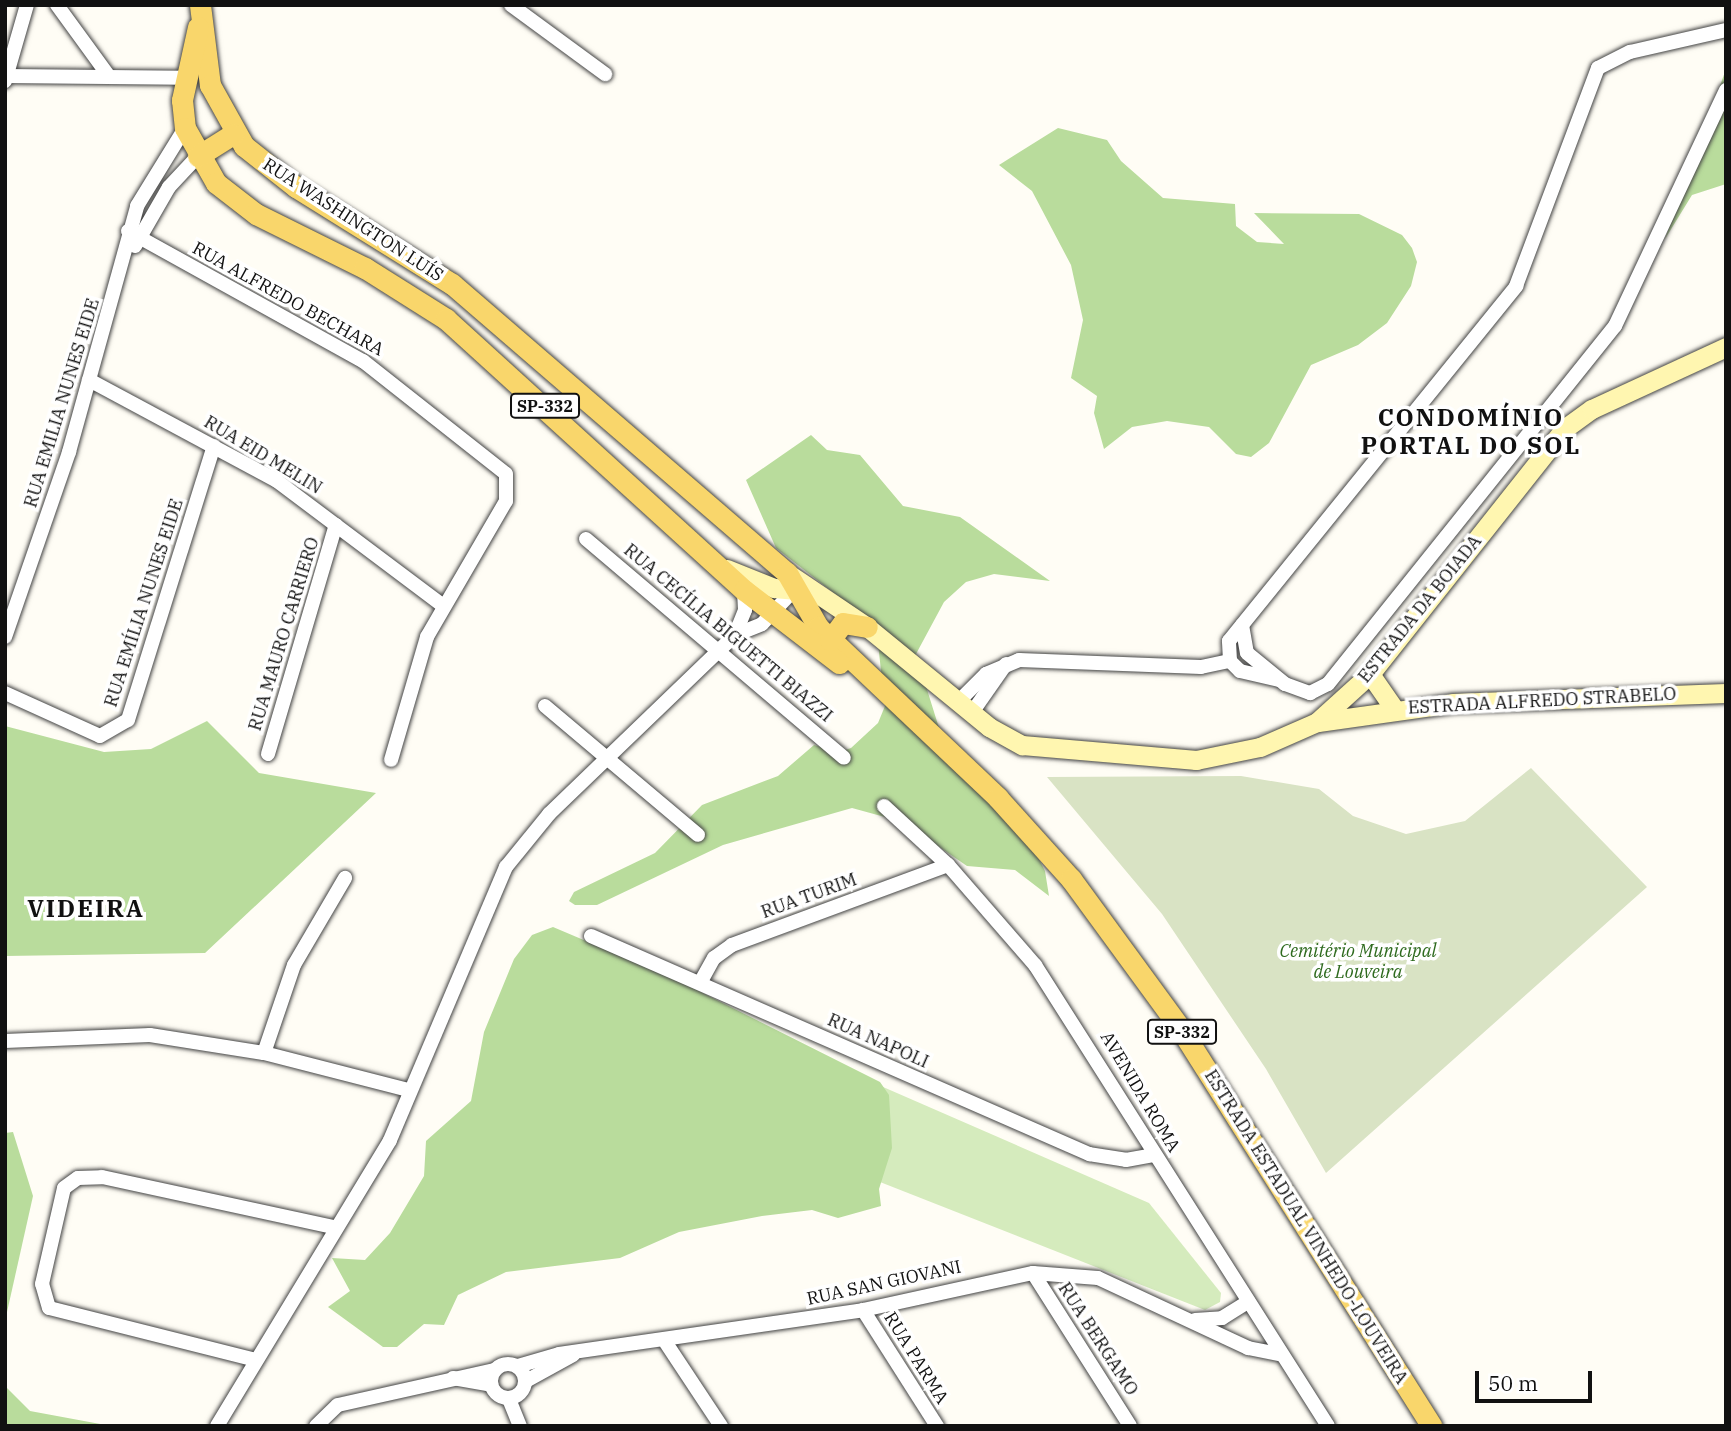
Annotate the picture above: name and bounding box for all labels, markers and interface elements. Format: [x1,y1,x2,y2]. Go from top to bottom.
street label: RUA WASHINGTON LUÍS [259,154,447,286]
street label: RUA ALFREDO BECHARA [189,237,387,361]
street label: RUA EMILIA NUNES EIDE [20,296,104,510]
road number: SP-332 [510,394,580,418]
district label: CONDOMÍNIO PORTAL DO SOL [1362,404,1580,460]
street label: RUA EID MELIN [200,411,326,499]
street label: RUA EMÍLIA NUNES EIDE [100,496,188,710]
street label: ESTRADA DA BOIADA [1354,531,1486,687]
street label: RUA MAURO CARRIERO [244,534,324,734]
street label: RUA CECÍLIA BIGUETTI BIAZZI [619,539,837,727]
street label: ESTRADA ALFREDO STRABELO [1407,683,1677,719]
street label: RUA TURIM [758,869,860,923]
district label: VIDEIRA [28,895,144,923]
park label: Cemitério Municipal de Louveira [1279,941,1437,984]
street label: RUA NAPOLI [824,1009,932,1073]
road number: SP-332 [1147,1020,1217,1044]
street label: AVENIDA ROMA [1096,1028,1184,1156]
street label: ESTRADA ESTADUAL VINHEDO-LOUVEIRA [1200,1066,1412,1388]
street label: RUA SAN GIOVANI [805,1256,963,1310]
street label: RUA BERGAMO [1053,1278,1143,1400]
street label: RUA PARMA [879,1308,953,1408]
scale bar [1479,1358,1596,1402]
text: 50 m [1488,1369,1538,1397]

